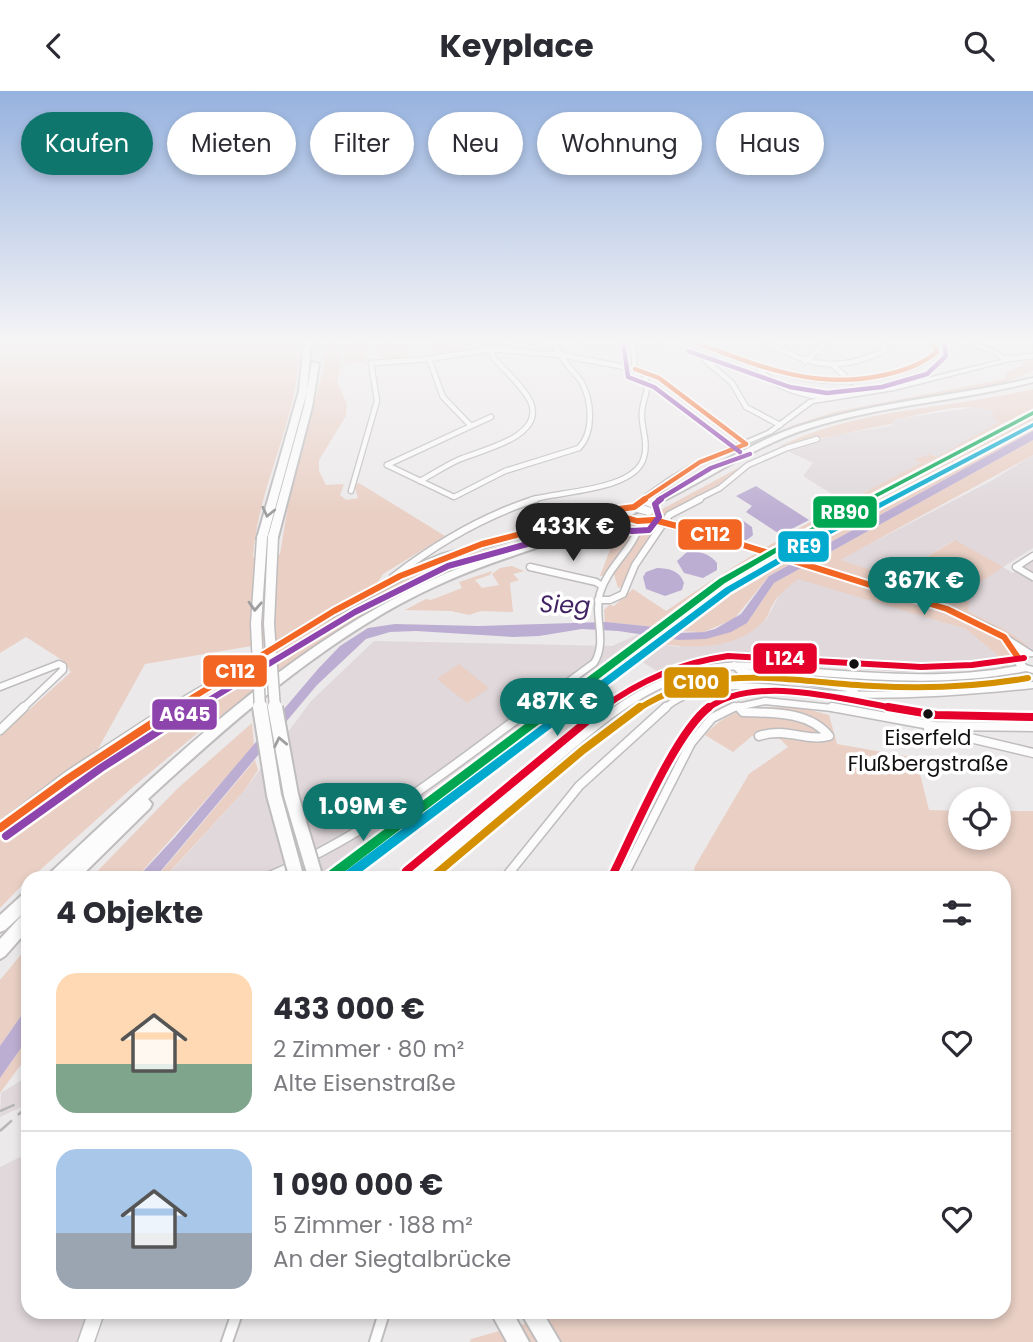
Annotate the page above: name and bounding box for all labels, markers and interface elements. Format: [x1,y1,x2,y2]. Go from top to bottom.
text: Keyplace [439,23,594,68]
icon: back [35,27,73,65]
icon: search [960,27,998,65]
chip: Kaufen [21,112,153,175]
chip: Mieten [167,112,296,175]
chip: Filter [310,112,414,175]
chip: Neu [428,112,523,175]
chip: Wohnung [537,112,702,175]
chip: Haus [716,112,824,175]
line badge: RB90 [812,495,878,529]
text: RB90 [821,499,869,526]
pin: 433K € [516,503,630,563]
one-way arrow [261,506,276,518]
text: 433K € [532,510,614,542]
line badge: C112 [677,518,743,551]
text: C112 [690,521,730,548]
line badge: RE9 [777,530,830,563]
text: RE9 [787,533,821,560]
pin: 367K € [867,557,981,617]
text: 367K € [884,564,964,596]
water label: Sieg [539,587,591,622]
one-way arrow [248,600,263,611]
line badge: L124 [752,642,818,675]
text: L124 [765,645,805,672]
line badge: C112 [202,654,268,688]
unlabelled marker [847,657,861,671]
text: C112 [215,658,255,685]
line badge: C100 [663,666,730,699]
text: C100 [673,669,719,696]
pin: 487K € [500,679,614,738]
text: 487K € [516,685,598,717]
line badge: A645 [151,698,218,731]
text: A645 [159,701,211,728]
marker: Eiserfeld Flußbergstraße [921,707,935,721]
place label: Eiserfeld Flußbergstraße [848,723,1008,778]
one-way arrow [273,736,288,748]
pin: 1.09M € [298,783,428,843]
map controls [948,787,1011,850]
button: locate [948,787,1011,850]
text: 1.09M € [319,790,407,822]
text: 4 Objekte [56,891,203,934]
icon: filters [938,894,976,932]
text: 433 000 € [273,987,425,1030]
icon: home [112,1001,196,1085]
icon: heart [938,1024,976,1062]
text: 2 Zimmer · 80 m² [273,1033,464,1065]
text: Alte Eisenstraße [273,1067,456,1099]
text: 1 090 000 € [273,1163,444,1206]
icon: home [112,1177,196,1261]
icon: heart [938,1200,976,1238]
text: 5 Zimmer · 188 m² [273,1209,473,1241]
text: An der Siegtalbrücke [273,1243,511,1275]

